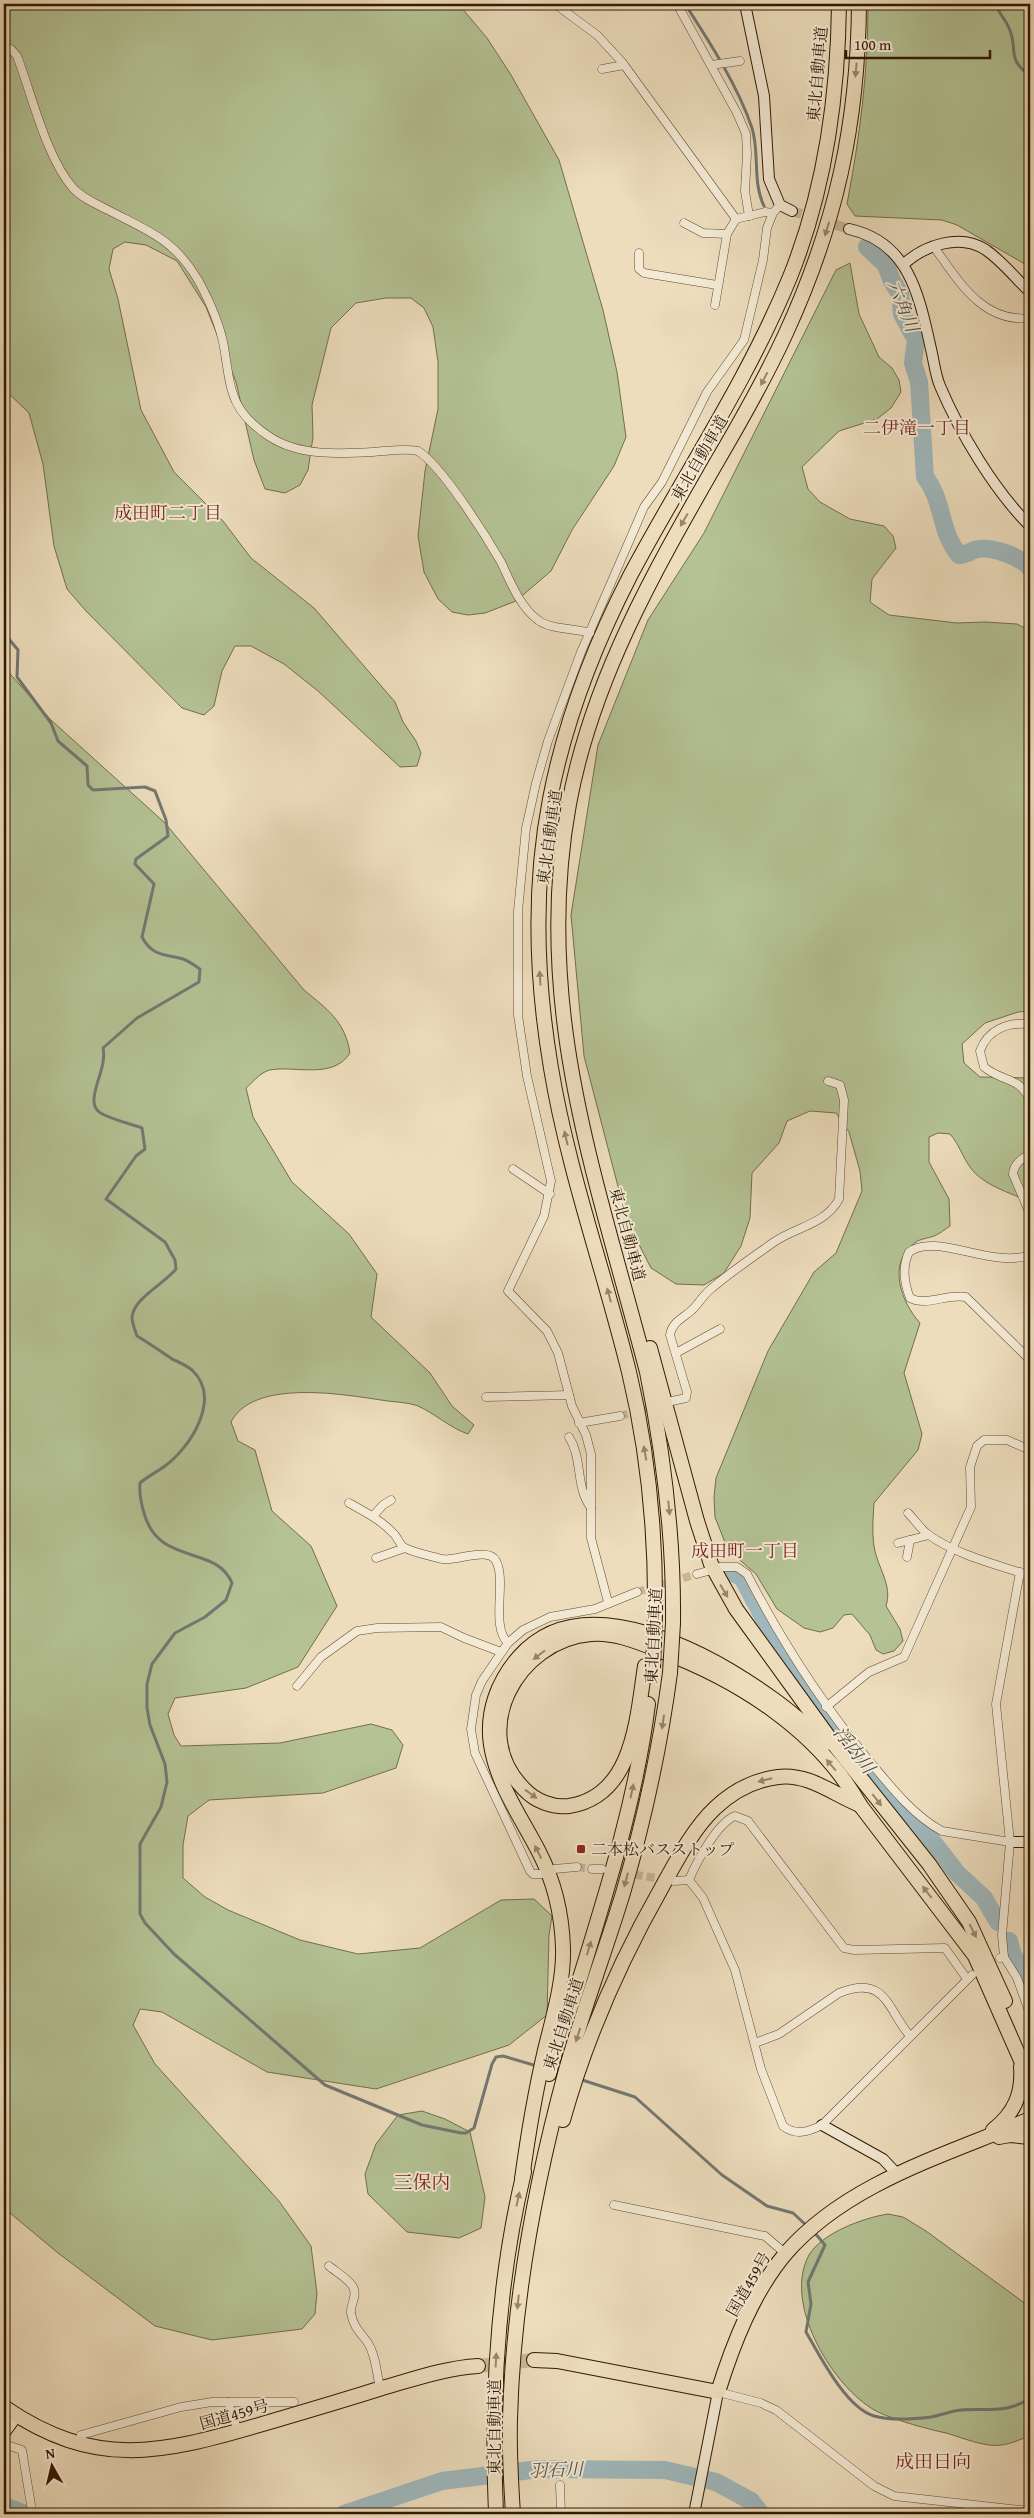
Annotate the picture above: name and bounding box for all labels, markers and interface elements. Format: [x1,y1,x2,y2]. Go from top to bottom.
street label: 東北自動車道 [801,25,833,123]
scale bar [846,28,990,60]
text: 100 m [854,34,892,55]
one-way arrow [852,62,860,78]
one-way arrow [823,222,831,237]
water label: 六角川 [881,276,927,338]
one-way arrow [760,371,768,386]
street label: 東北自動車道 [665,410,733,506]
district label: 二伊滝一丁目 [863,414,971,441]
district label: 成田町二丁目 [114,499,222,526]
one-way arrow [679,513,688,527]
street label: 東北自動車道 [530,788,568,886]
one-way arrow [536,970,544,986]
one-way arrow [562,1131,570,1146]
street label: 東北自動車道 [604,1185,652,1283]
one-way arrow [604,1288,612,1303]
one-way arrow [641,1445,649,1461]
one-way arrow [665,1500,673,1516]
district label: 成田町一丁目 [691,1537,799,1564]
one-way arrow [720,1584,729,1597]
street label: 東北自動車道 [639,1587,667,1685]
one-way arrow [532,1650,545,1660]
one-way arrow [659,1714,667,1730]
water label: 浮内川 [827,1720,883,1781]
one-way arrow [825,1760,837,1772]
one-way arrow [757,1776,772,1784]
one-way arrow [628,1783,636,1799]
one-way arrow [524,1789,537,1800]
one-way arrow [872,1793,882,1807]
place label: 二本松バスストップ [591,1837,735,1861]
marker: 二本松バスストップ [575,1843,587,1855]
one-way arrow [534,1845,542,1859]
one-way arrow [622,1872,630,1887]
one-way arrow [922,1886,933,1899]
one-way arrow [969,1923,977,1938]
one-way arrow [585,1940,593,1955]
street label: 東北自動車道 [537,1975,589,2073]
one-way arrow [573,2028,581,2043]
district label: 三保内 [393,2168,451,2196]
one-way arrow [514,2191,522,2206]
street label: 国道459号 [720,2247,776,2321]
one-way arrow [514,2295,522,2311]
one-way arrow [493,2351,501,2367]
street label: 東北自動車道 [482,2379,506,2475]
street label: 国道459号 [197,2393,271,2435]
north arrow [28,2440,78,2490]
text: N [44,2442,57,2464]
district label: 成田日向 [895,2447,971,2475]
water label: 羽石川 [529,2455,585,2484]

